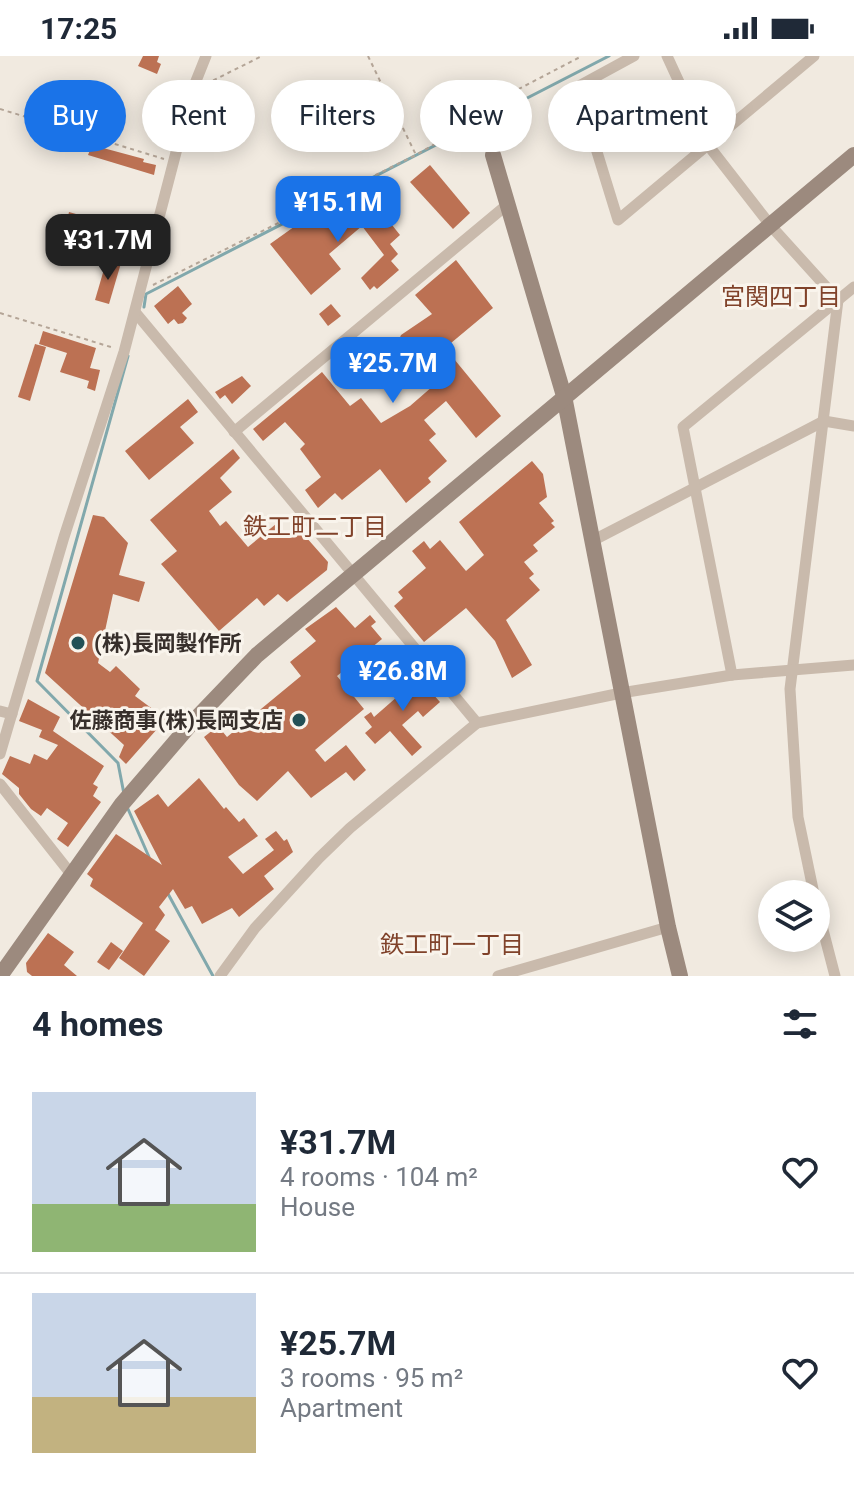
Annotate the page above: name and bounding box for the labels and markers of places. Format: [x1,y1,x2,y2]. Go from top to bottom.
pin: ¥15.1M [273,176,403,244]
pin: ¥31.7M [43,214,173,282]
pin: ¥25.7M [328,337,458,405]
place label: (株)長岡製作所 [94,631,241,656]
marker: (株)長岡製作所 [69,634,87,652]
pin: ¥26.8M [338,645,468,713]
place label: 佐藤商事(株)長岡支店 [70,708,283,733]
marker: 佐藤商事(株)長岡支店 [290,711,308,729]

